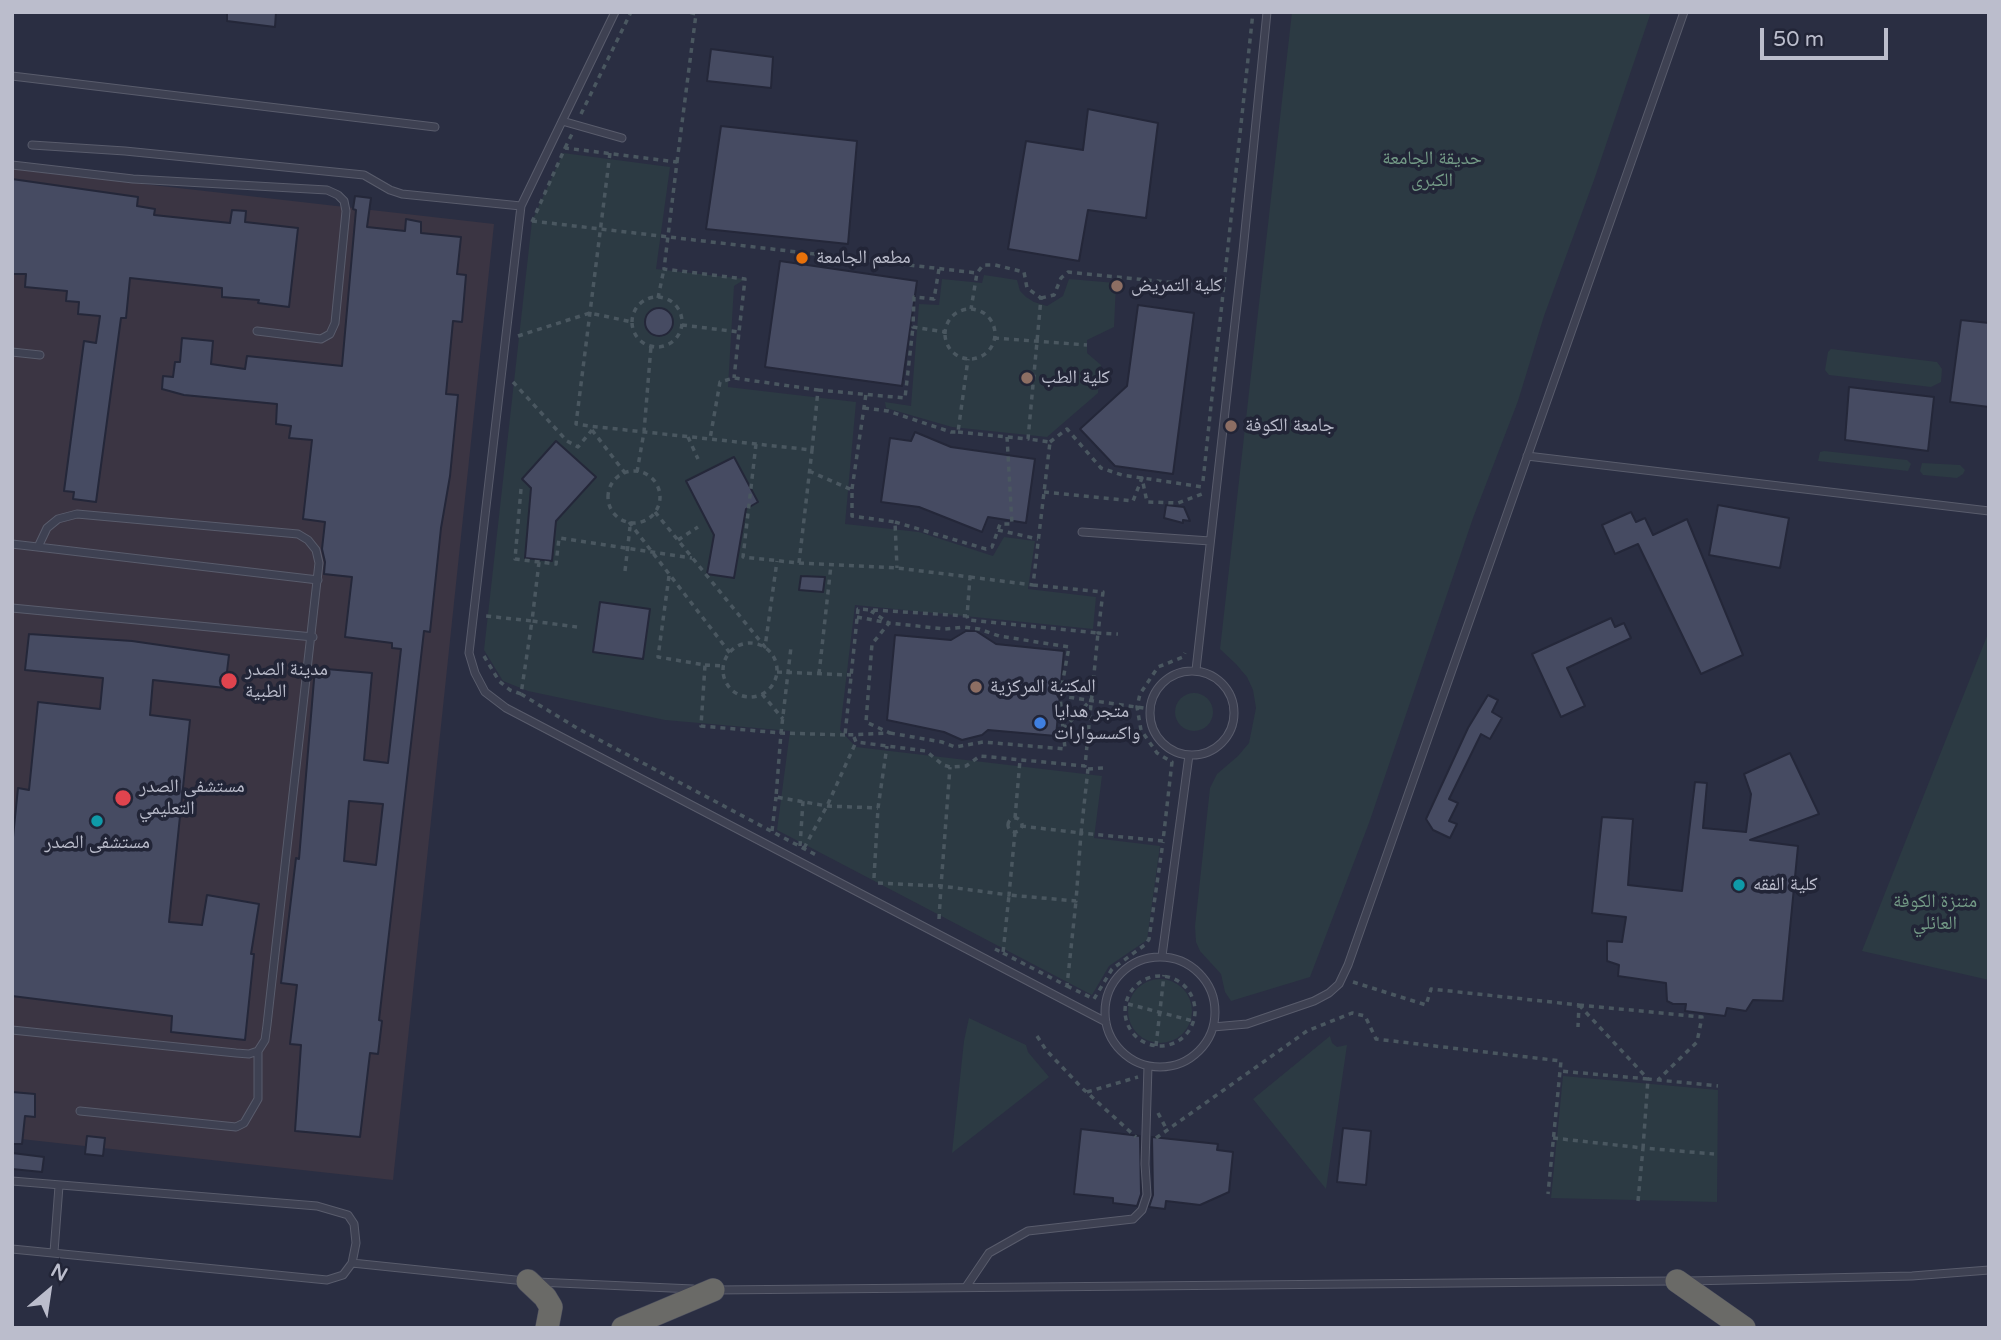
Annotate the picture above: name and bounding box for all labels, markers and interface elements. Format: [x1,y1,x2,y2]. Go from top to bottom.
scale bar [1763,14,1891,58]
text: 50 m [1773,27,1824,52]
park label: حديقة الجامعة الكبرى [1382,148,1482,192]
place label: مطعم الجامعة [816,247,911,269]
marker: مطعم الجامعة [794,250,810,266]
place label: كلية التمريض [1131,275,1222,297]
marker: كلية التمريض [1109,278,1125,294]
place label: كلية الطب [1041,367,1110,389]
marker: كلية الطب [1019,370,1035,386]
place label: جامعة الكوفة [1245,415,1335,437]
marker: جامعة الكوفة [1223,418,1239,434]
place label: مدينة الصدر الطبية [245,659,328,703]
marker: مدينة الصدر الطبية [219,671,239,691]
place label: المكتبة المركزية [990,676,1096,698]
marker: المكتبة المركزية [968,679,984,695]
place label: متجر هدايا واكسسوارات [1054,701,1140,745]
marker: متجر هدايا واكسسوارات [1032,715,1048,731]
place label: مستشفى الصدر التعليمي [139,776,245,820]
marker: مستشفى الصدر التعليمي [113,788,133,808]
marker: مستشفى الصدر [89,813,105,829]
place label: مستشفى الصدر [44,832,150,854]
place label: كلية الفقه [1753,874,1818,896]
marker: كلية الفقه [1731,877,1747,893]
park label: متنزة الكوفة العائلي [1893,891,1977,935]
north arrow [14,1256,84,1326]
text: N [47,1259,71,1286]

